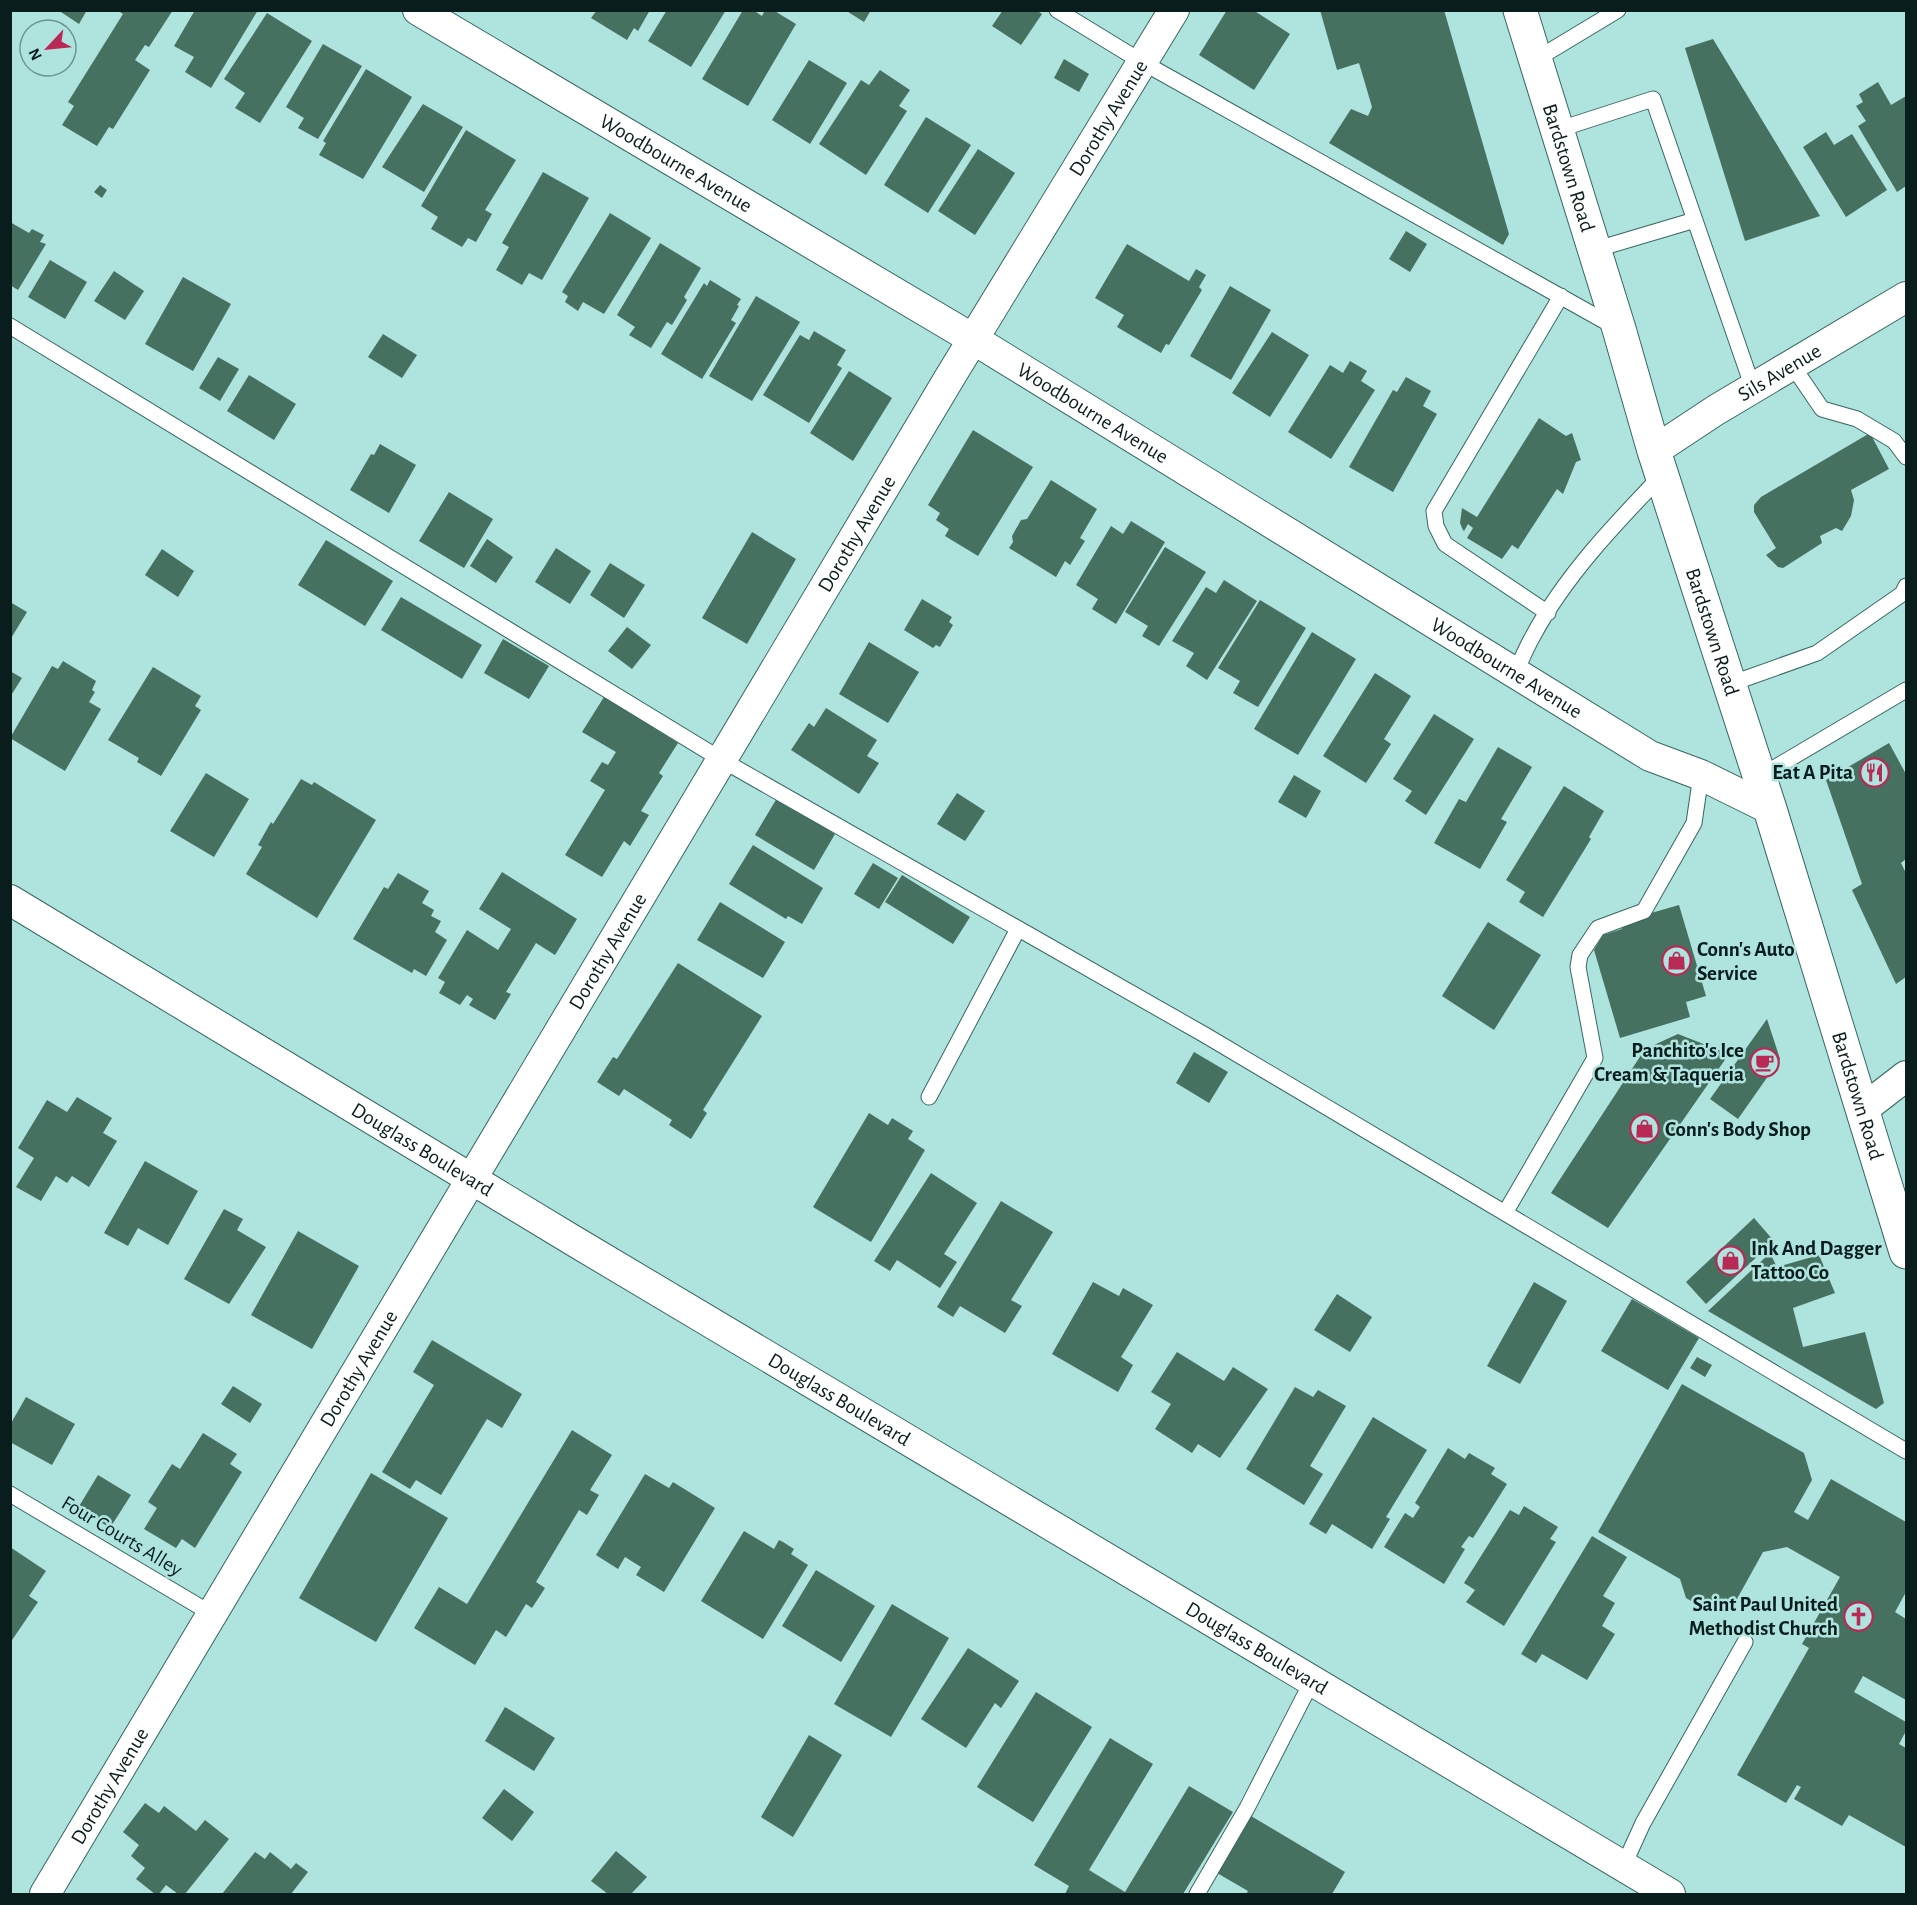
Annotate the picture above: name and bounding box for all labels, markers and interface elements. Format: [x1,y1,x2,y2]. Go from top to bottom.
north arrow [18,18,78,78]
text: N [26,46,45,63]
street label: Dorothy Avenue [1065,56,1151,180]
street label: Bardstown Road [1539,101,1599,234]
street label: Woodbourne Avenue [596,110,756,216]
street label: Sils Avenue [1734,340,1825,405]
street label: Woodbourne Avenue [1014,359,1172,467]
street label: Dorothy Avenue [814,472,899,596]
street label: Bardstown Road [1682,565,1743,698]
street label: Woodbourne Avenue [1428,613,1586,722]
restaurant icon: Eat A Pita [1858,756,1890,788]
place label: Eat A Pita [1772,762,1853,783]
street label: Dorothy Avenue [565,889,650,1013]
place label: Conn's Auto Service [1697,939,1795,984]
shop icon: Conn's Auto Service [1660,945,1692,977]
street label: Bardstown Road [1828,1029,1888,1162]
place label: Panchito's Ice Cream & Taqueria [1594,1040,1744,1085]
cafe icon: Panchito's Ice Cream & Taqueria [1749,1046,1781,1078]
street label: Douglass Boulevard [348,1099,497,1200]
shop icon: Conn's Body Shop [1628,1113,1660,1145]
place label: Conn's Body Shop [1665,1119,1811,1140]
place label: Ink And Dagger Tattoo Co [1751,1238,1882,1283]
shop icon: Ink And Dagger Tattoo Co [1714,1244,1746,1276]
street label: Dorothy Avenue [316,1306,401,1430]
street label: Douglass Boulevard [765,1349,914,1450]
street label: Four Courts Alley [58,1492,186,1580]
place label: Saint Paul United Methodist Church [1689,1594,1838,1639]
street label: Douglass Boulevard [1182,1598,1332,1698]
church icon: Saint Paul United Methodist Church [1843,1600,1875,1632]
street label: Dorothy Avenue [67,1724,152,1848]

